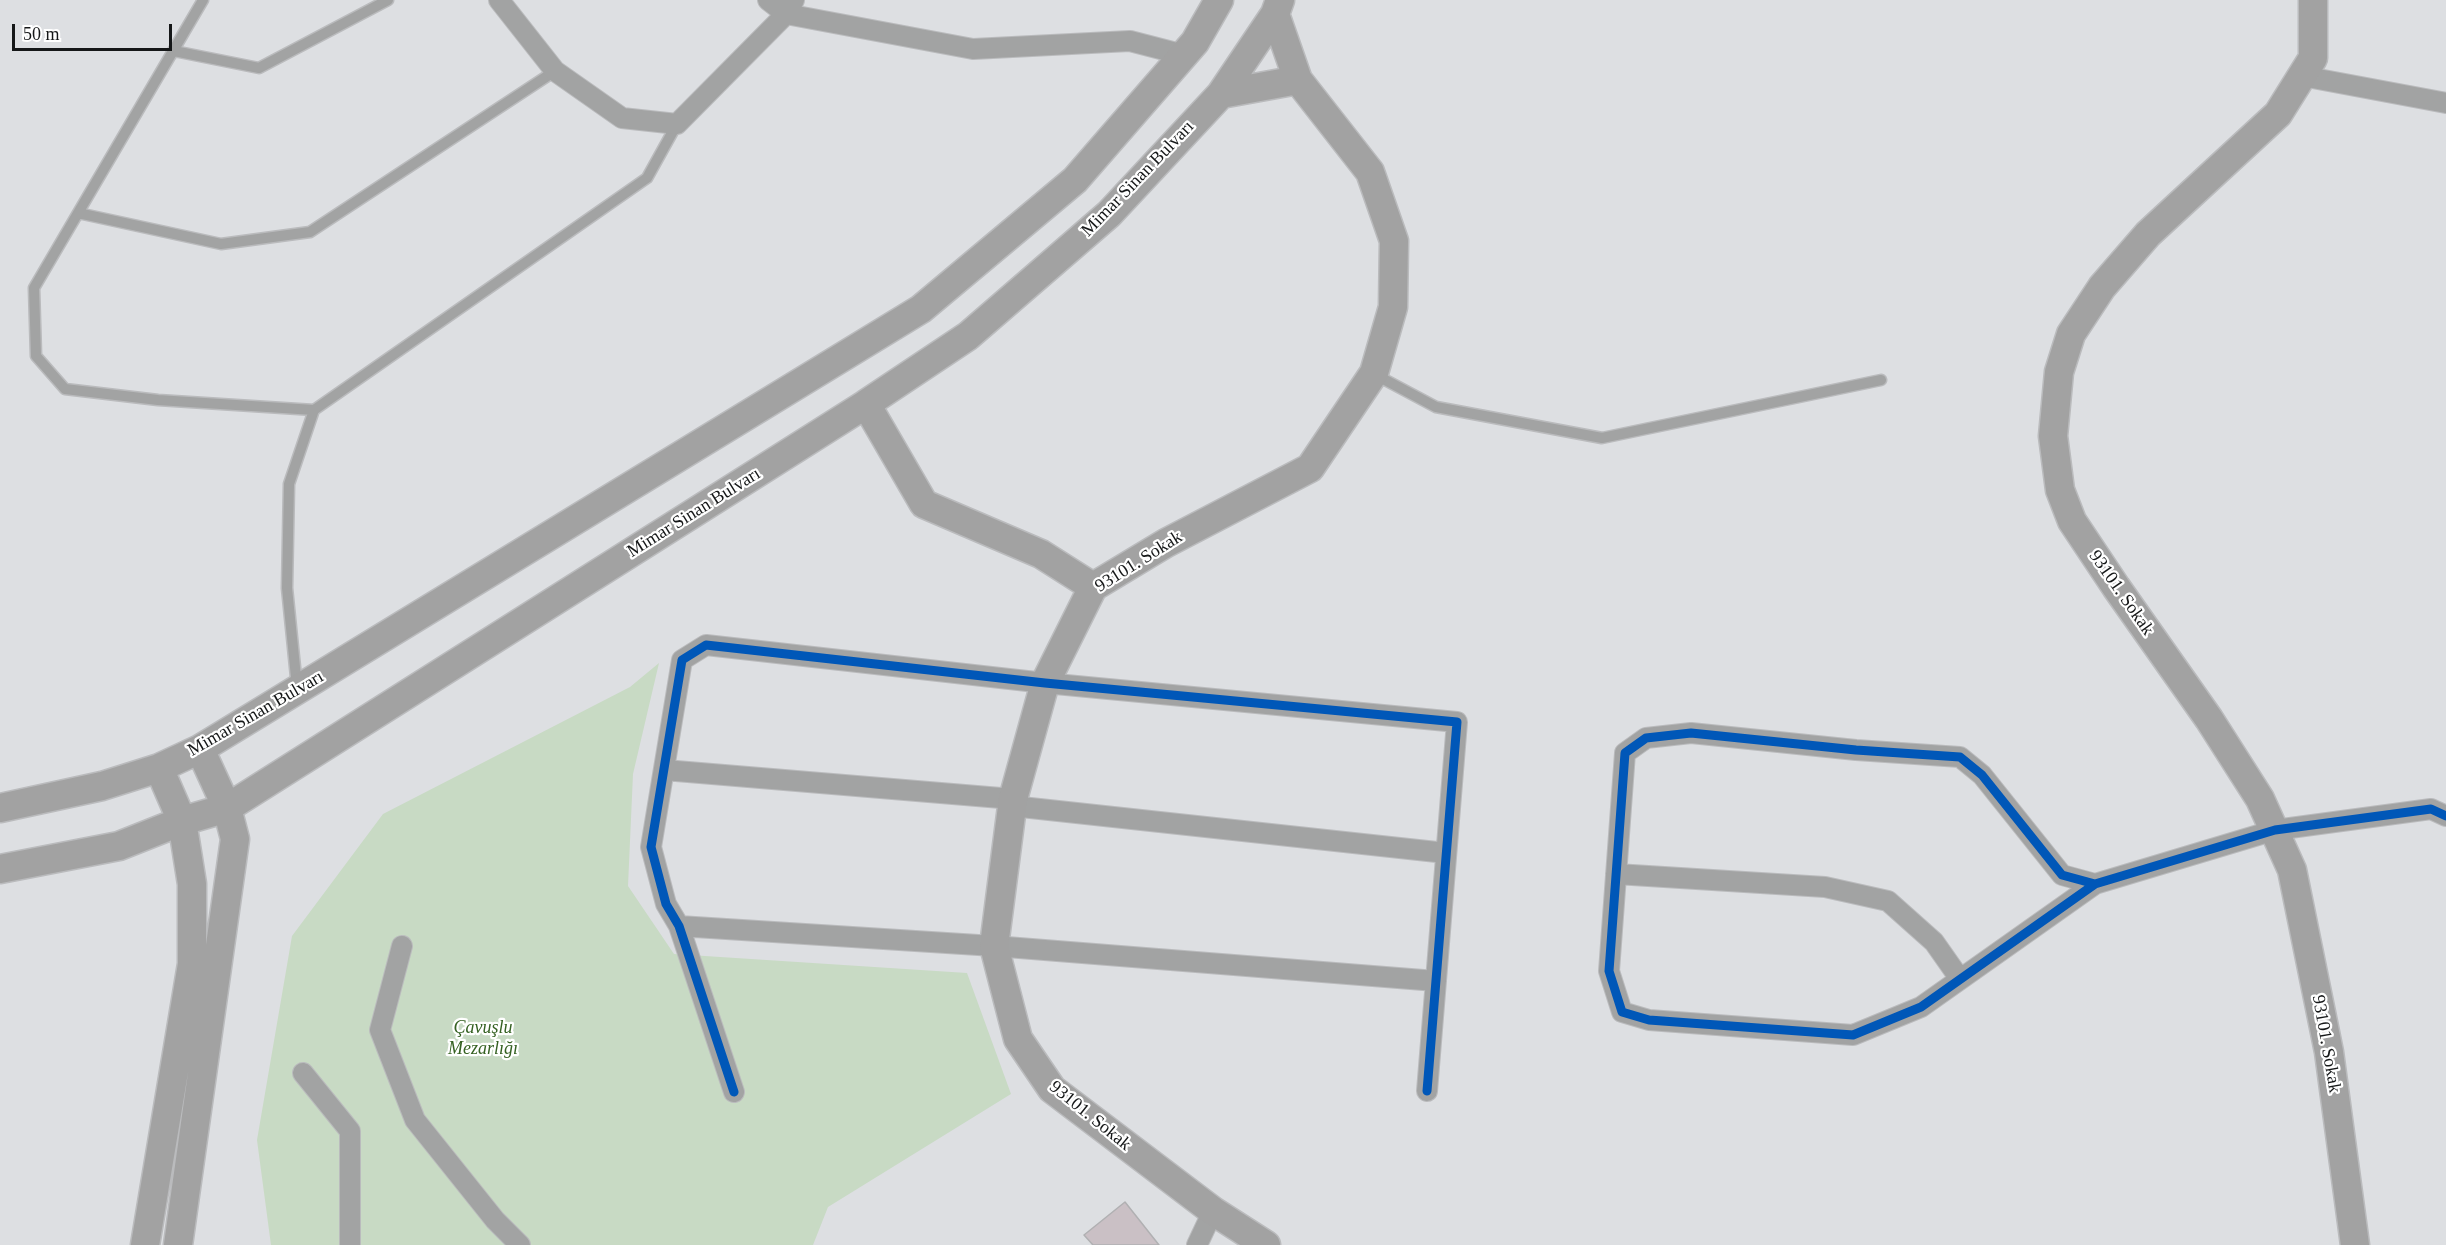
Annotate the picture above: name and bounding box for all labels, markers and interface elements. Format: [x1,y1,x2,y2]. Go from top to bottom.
scale bar [15,12,176,50]
text: 50 m [23,24,60,44]
street label: Mimar Sinan Bulvarı [1077,116,1199,242]
street label: Mimar Sinan Bulvarı [623,463,765,563]
street label: 93101. Sokak [1091,527,1187,597]
street label: 93101. Sokak [2084,546,2158,640]
street label: Mimar Sinan Bulvarı [184,666,328,762]
street label: 93101. Sokak [2307,993,2345,1095]
park label: Çavuşlu Mezarlığı [448,1017,518,1060]
street label: 93101. Sokak [1045,1076,1135,1156]

